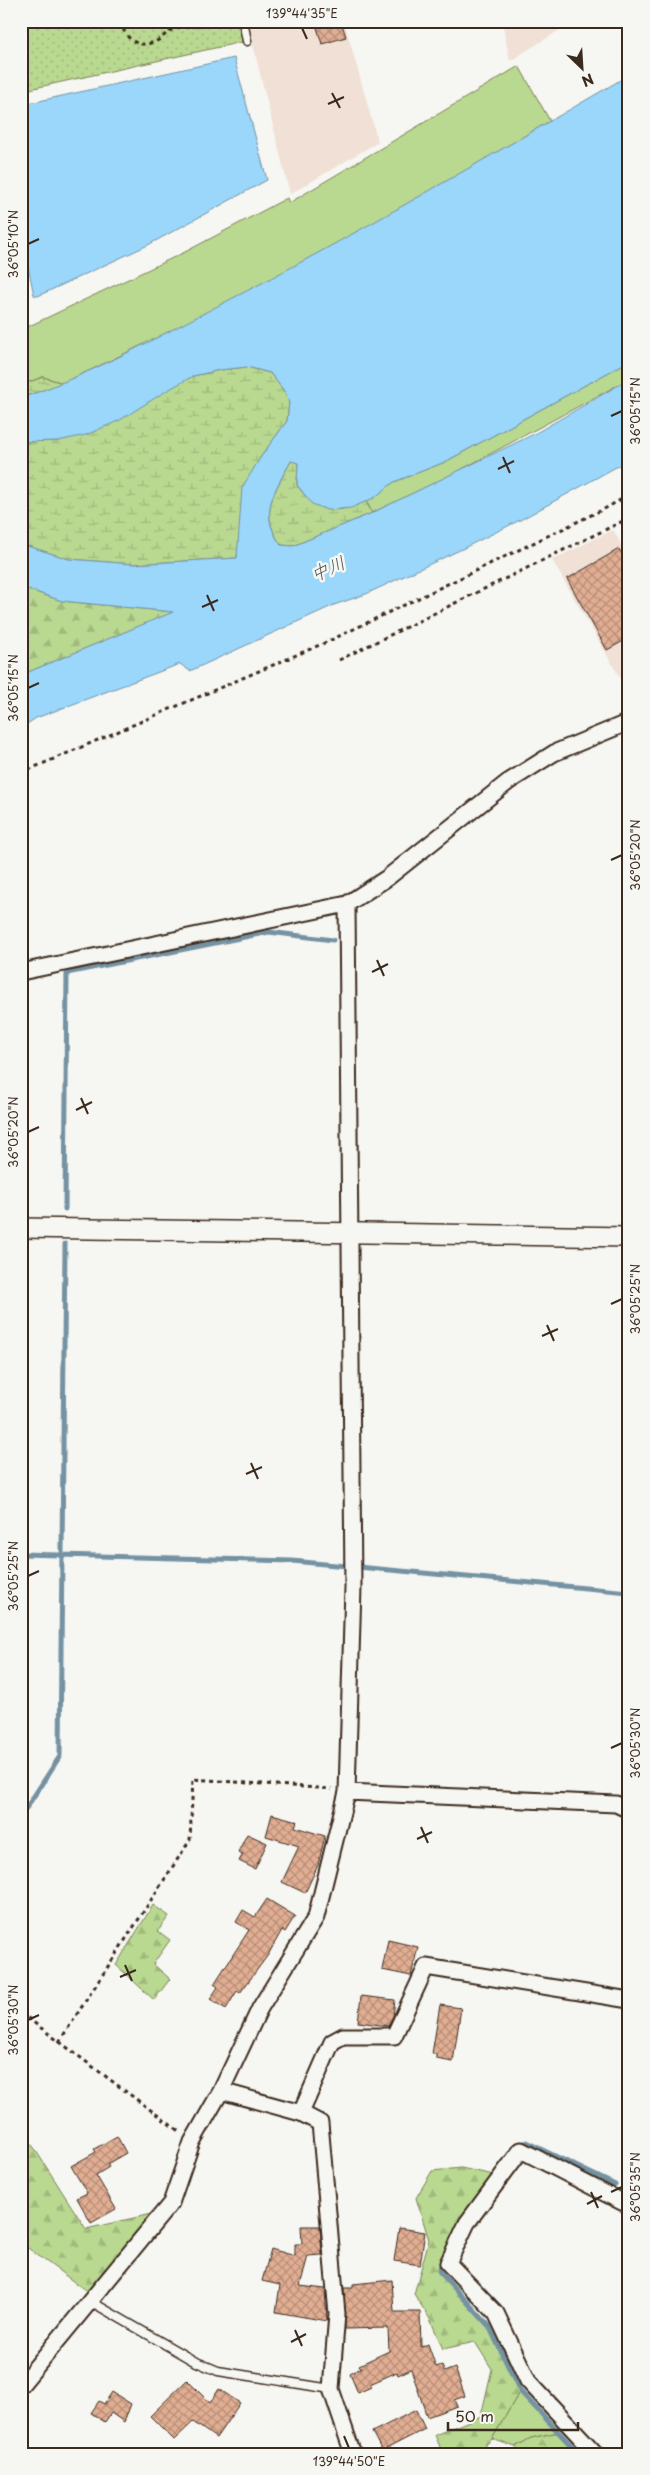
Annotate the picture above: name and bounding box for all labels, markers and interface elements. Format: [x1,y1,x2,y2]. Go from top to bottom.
text: 139°44'35"E [266,4,338,22]
north arrow [558,42,608,92]
text: N [578,68,597,92]
text: 36°05'10"N [4,210,22,278]
text: 36°05'15"N [626,377,644,445]
water label: 中川 [305,548,349,587]
text: 36°05'15"N [4,654,22,722]
text: 36°05'20"N [626,819,644,891]
text: 36°05'20"N [4,1096,22,1168]
text: 36°05'25"N [626,1264,644,1334]
text: 36°05'25"N [4,1541,22,1611]
text: 36°05'30"N [626,1707,644,1779]
text: 36°05'30"N [4,1984,22,2056]
text: 36°05'35"N [626,2152,644,2222]
scale bar [448,2400,578,2432]
text: 50 m [455,2404,494,2427]
text: 139°44'50"E [313,2452,385,2470]

